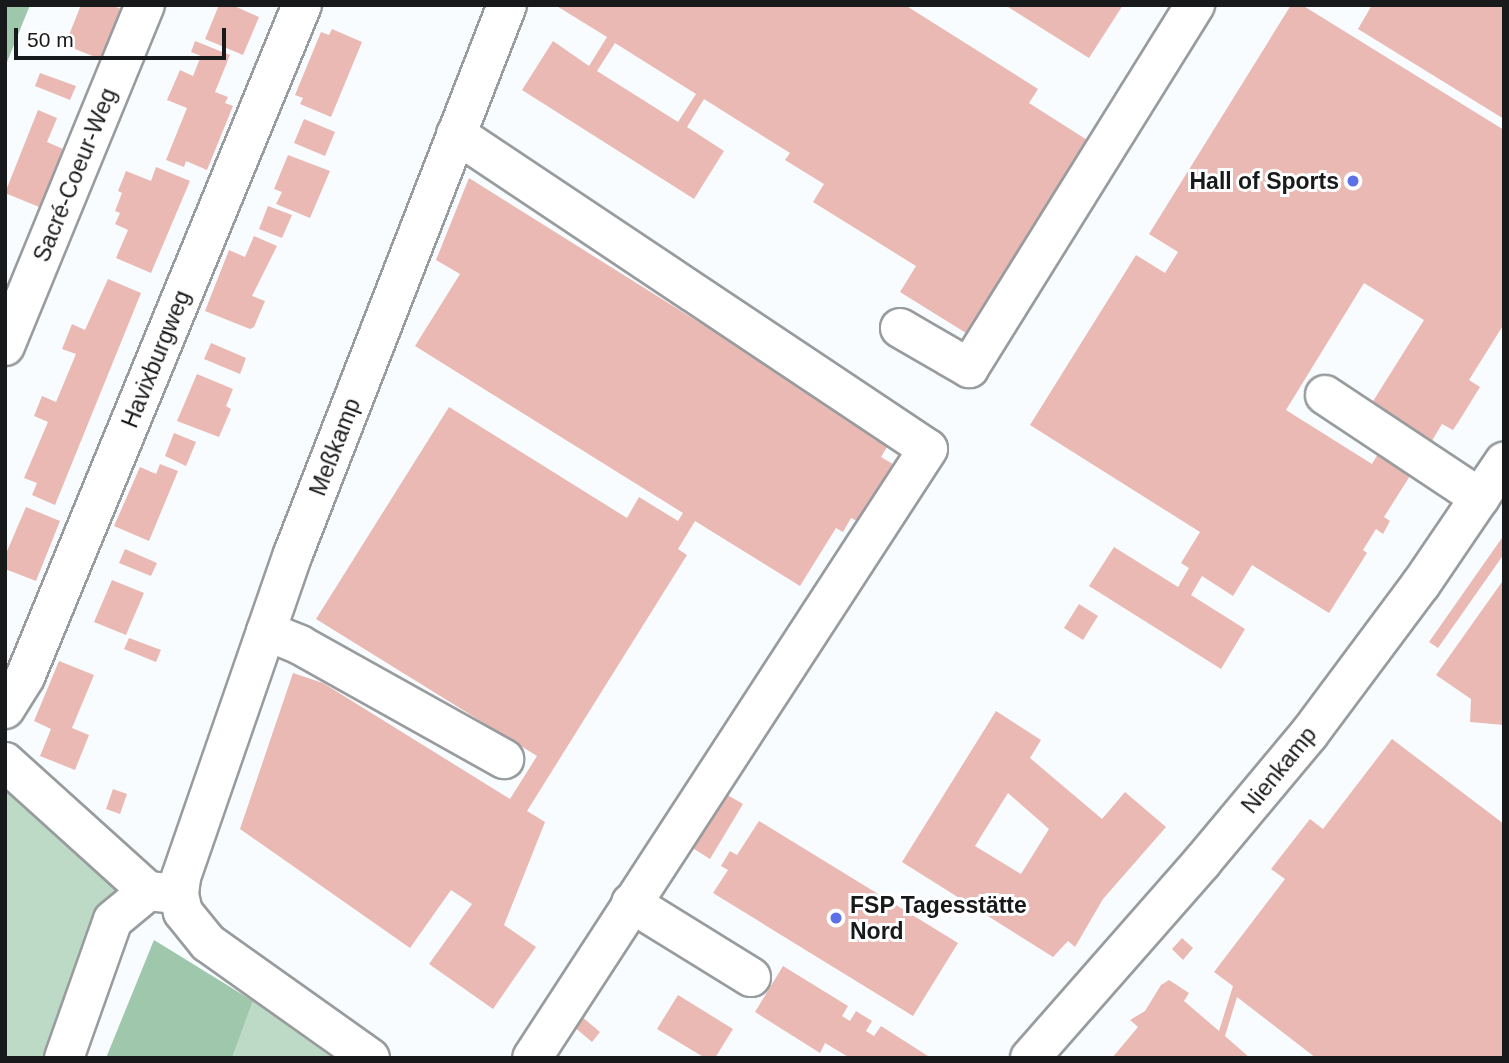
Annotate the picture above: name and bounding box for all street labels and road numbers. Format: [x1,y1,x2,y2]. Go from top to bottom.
street label: Sacré-Coeur-Weg [28,84,122,266]
street label: Havixburgweg [116,286,196,432]
street label: Meßkamp [304,394,366,500]
street label: Nienkamp [1236,721,1322,819]

